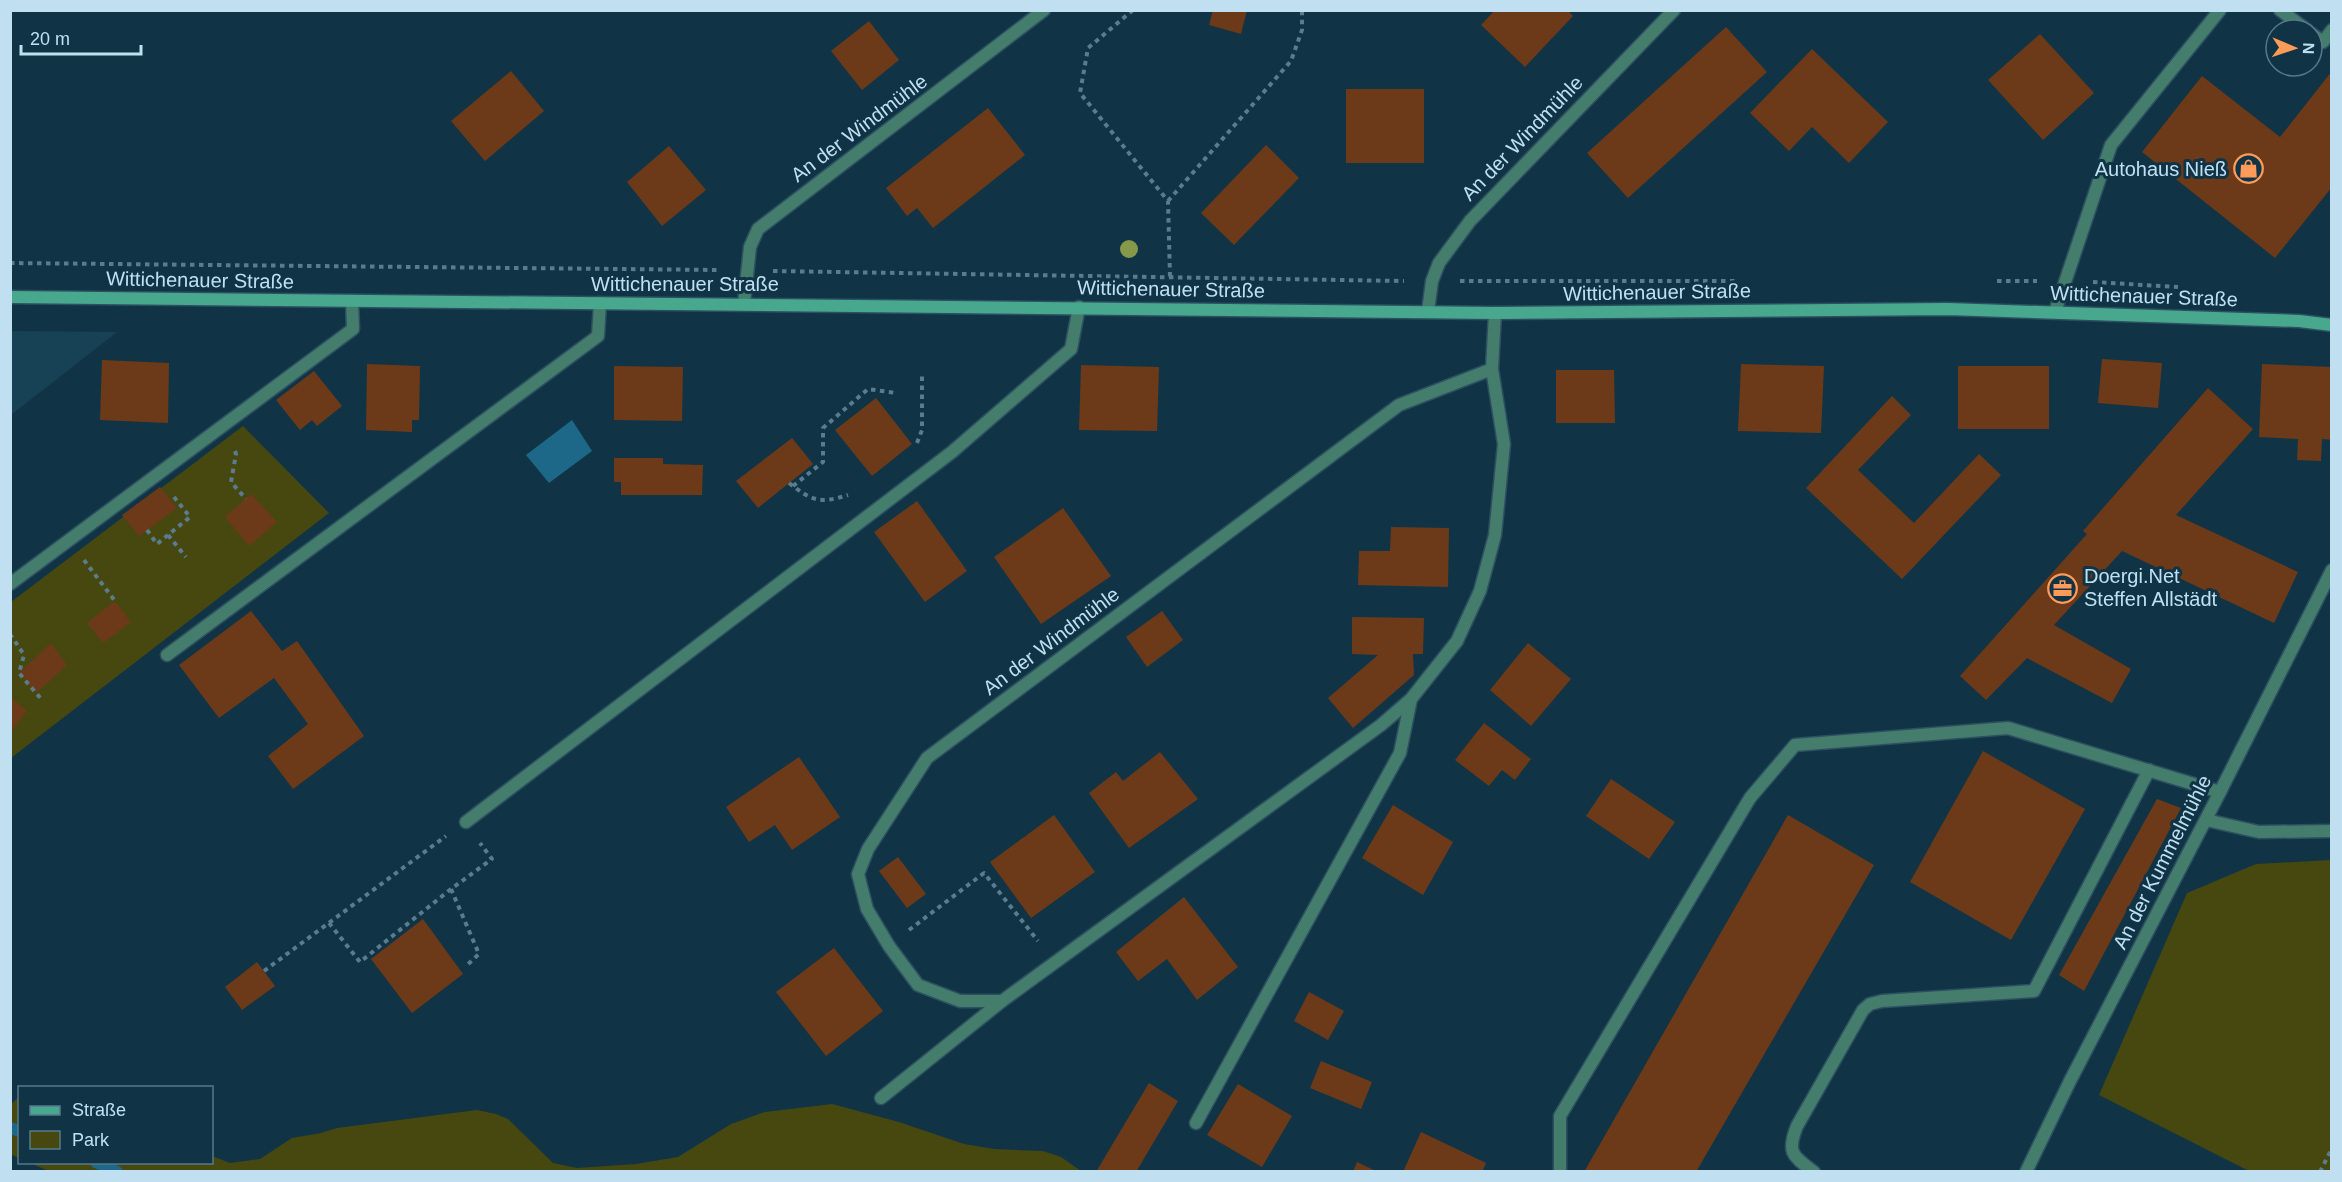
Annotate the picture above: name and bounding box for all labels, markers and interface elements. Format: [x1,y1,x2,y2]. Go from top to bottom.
scale bar [21,18,141,56]
north arrow [2264,18,2324,78]
text: 20 m [30,29,70,49]
text: N [2300,42,2317,55]
street label: An der Windmühle [787,70,931,186]
street label: An der Windmühle [1457,71,1587,205]
shop icon: Autohaus Nieß [2232,153,2264,185]
place label: Autohaus Nieß [2095,158,2227,180]
street label: Wittichenauer Straße [106,267,294,293]
street label: Wittichenauer Straße [591,273,779,295]
street label: Wittichenauer Straße [1077,276,1265,302]
street label: Wittichenauer Straße [1563,279,1751,305]
street label: Wittichenauer Straße [2050,282,2238,310]
place label: Doergi.Net Steffen Allstädt [2084,565,2218,610]
office icon: Doergi.Net Steffen Allstädt [2047,572,2079,604]
street label: An der Windmühle [979,583,1123,699]
street label: An der Kummelmühle [2109,771,2215,953]
legend [18,1086,213,1164]
text: Straße [72,1100,126,1120]
text: Park [72,1130,110,1150]

